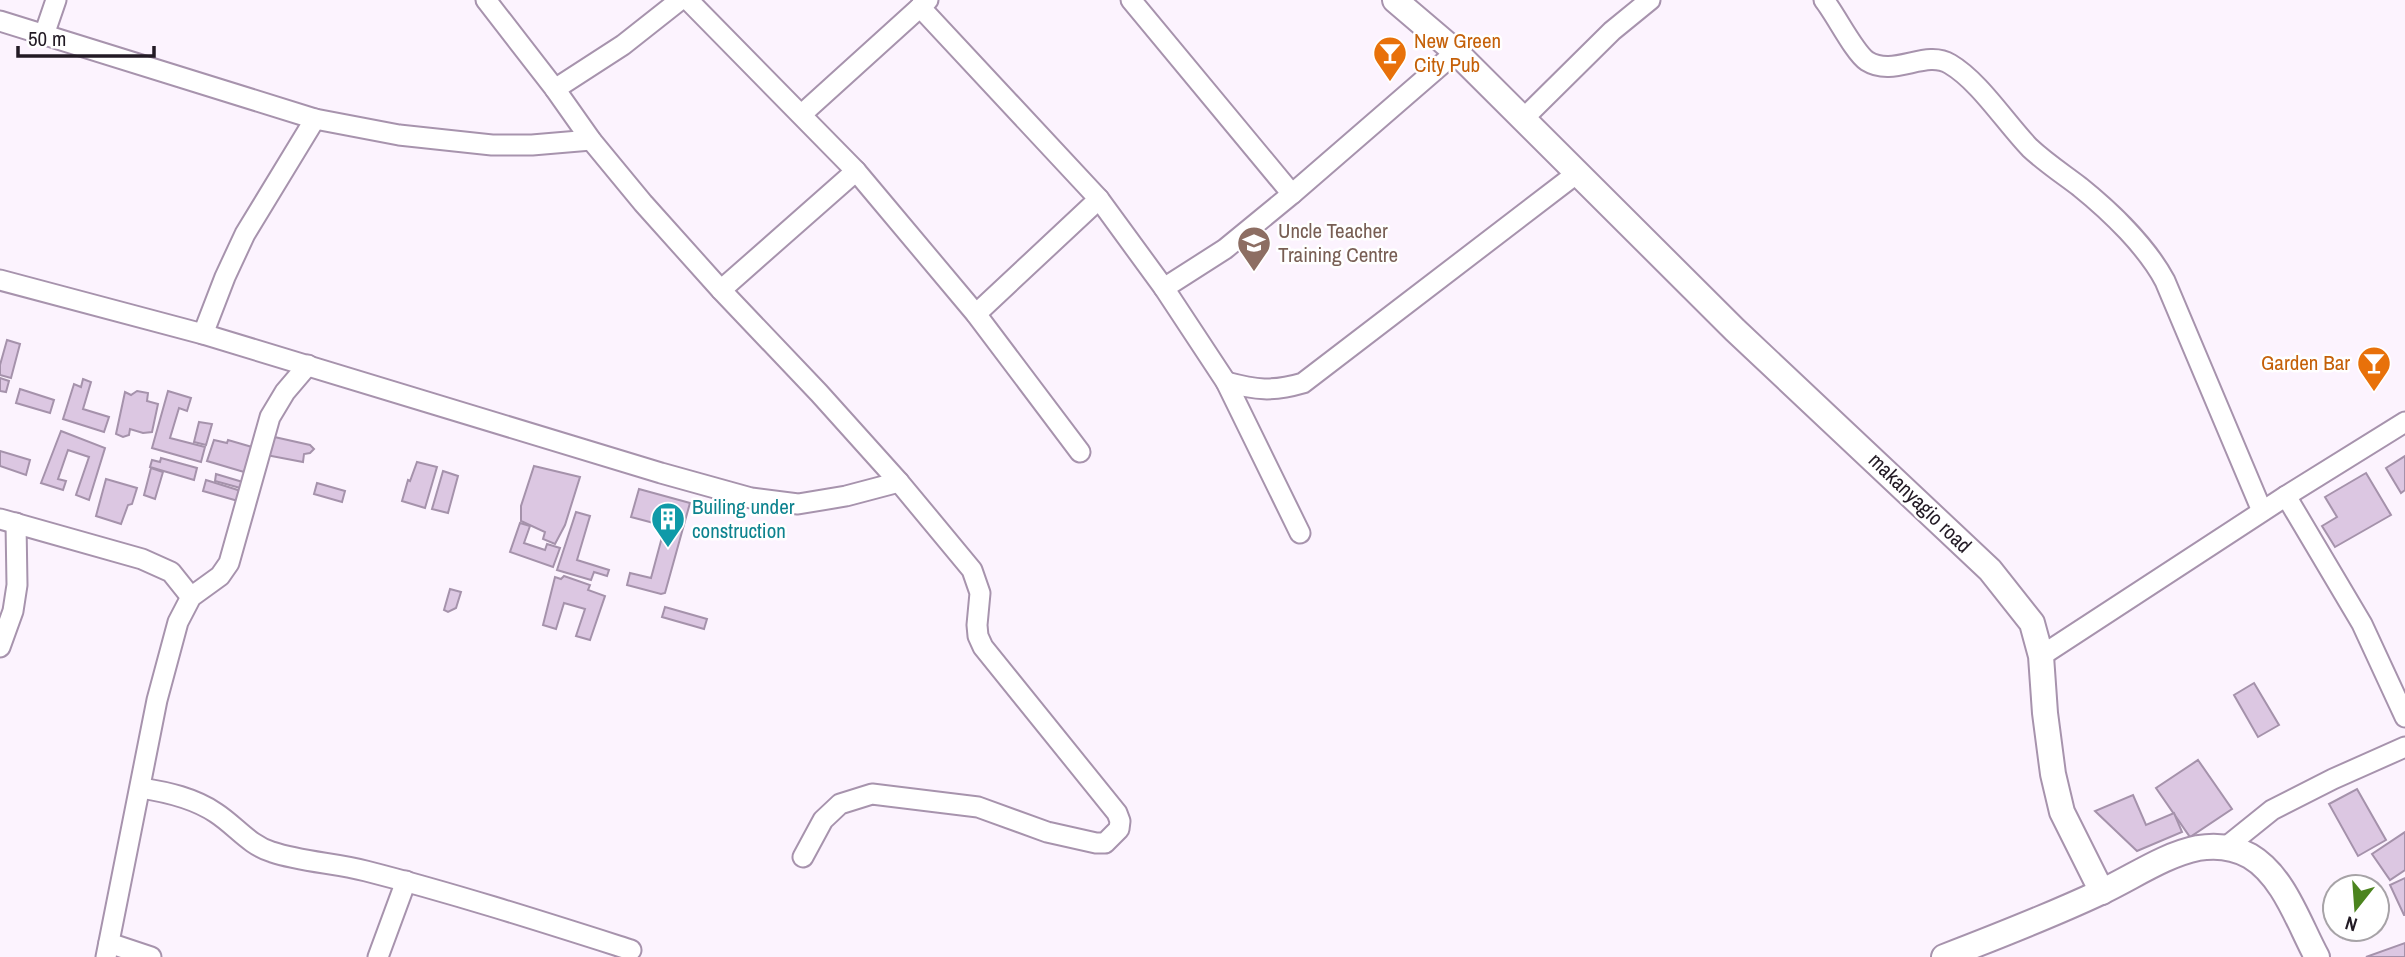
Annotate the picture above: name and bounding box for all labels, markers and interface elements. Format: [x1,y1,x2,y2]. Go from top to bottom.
scale bar [18,14,154,58]
text: 50 m [28,24,66,53]
place label: New Green City Pub [1414,26,1501,79]
bar icon: New Green City Pub [1371,34,1409,83]
place label: Uncle Teacher Training Centre [1278,216,1398,269]
school or university icon: Uncle Teacher Training Centre [1235,224,1273,273]
bar icon: Garden Bar [2355,344,2393,393]
place label: Garden Bar [2261,348,2350,377]
street label: makanyagio road [1862,446,1978,559]
place label: Builing under construction [692,492,795,545]
building icon: Builing under construction [649,500,687,549]
north arrow [2321,873,2391,943]
text: N [2342,910,2360,938]

